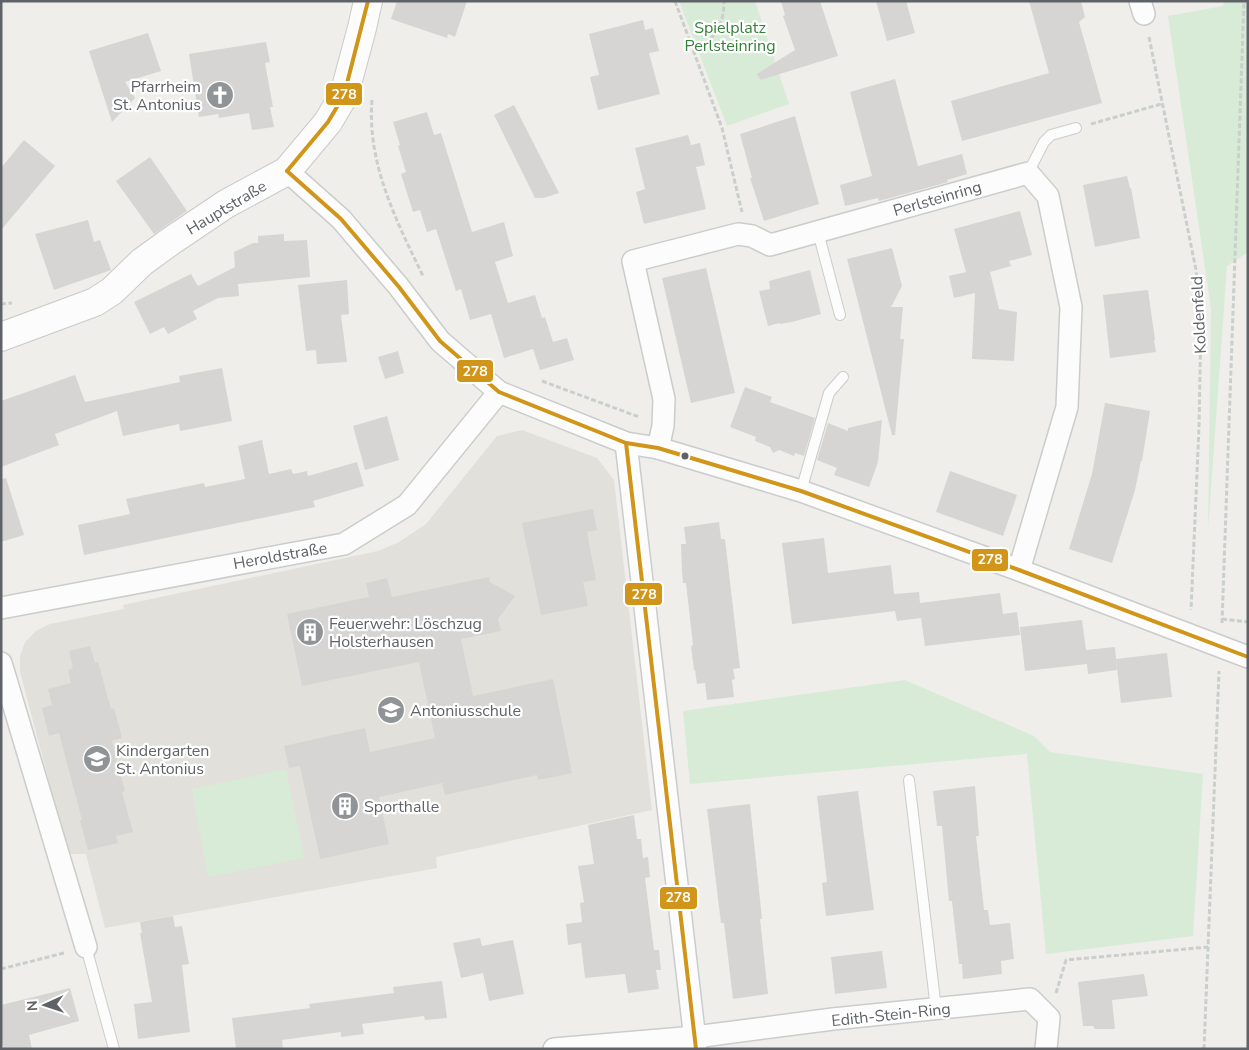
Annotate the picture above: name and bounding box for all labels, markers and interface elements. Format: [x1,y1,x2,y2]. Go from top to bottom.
park label: Spielplatz Perlsteinring [684,17,776,57]
place label: Pfarrheim St. Antonius [113,76,201,116]
church icon: Pfarrheim St. Antonius [205,80,235,110]
line badge: 278 [325,82,363,106]
text: 278 [331,85,357,104]
street label: Hauptstraße [182,175,271,241]
street label: Perlsteinring [890,176,984,222]
street label: Koldenfeld [1186,275,1212,354]
line badge: 278 [456,359,494,383]
text: 278 [462,362,488,381]
unlabelled marker [680,451,690,461]
street label: Heroldstraße [232,537,329,575]
line badge: 278 [971,548,1009,572]
text: 278 [977,550,1003,569]
line badge: 278 [624,582,663,606]
text: 278 [631,585,657,604]
place label: Feuerwehr: Löschzug Holsterhausen [329,613,482,653]
building icon: Feuerwehr: Löschzug Holsterhausen [295,617,325,647]
school or university icon: Antoniusschule [376,695,406,725]
place label: Antoniusschule [410,700,521,722]
place label: Kindergarten St. Antonius [116,740,209,780]
school or university icon: Kindergarten St. Antonius [82,744,112,774]
building icon: Sporthalle [330,791,360,821]
place label: Sporthalle [364,796,439,818]
line badge: 278 [659,886,698,910]
text: 278 [665,888,691,907]
north arrow [20,980,70,1030]
street label: Edith-Stein-Ring [830,998,952,1032]
text: N [23,1000,42,1011]

